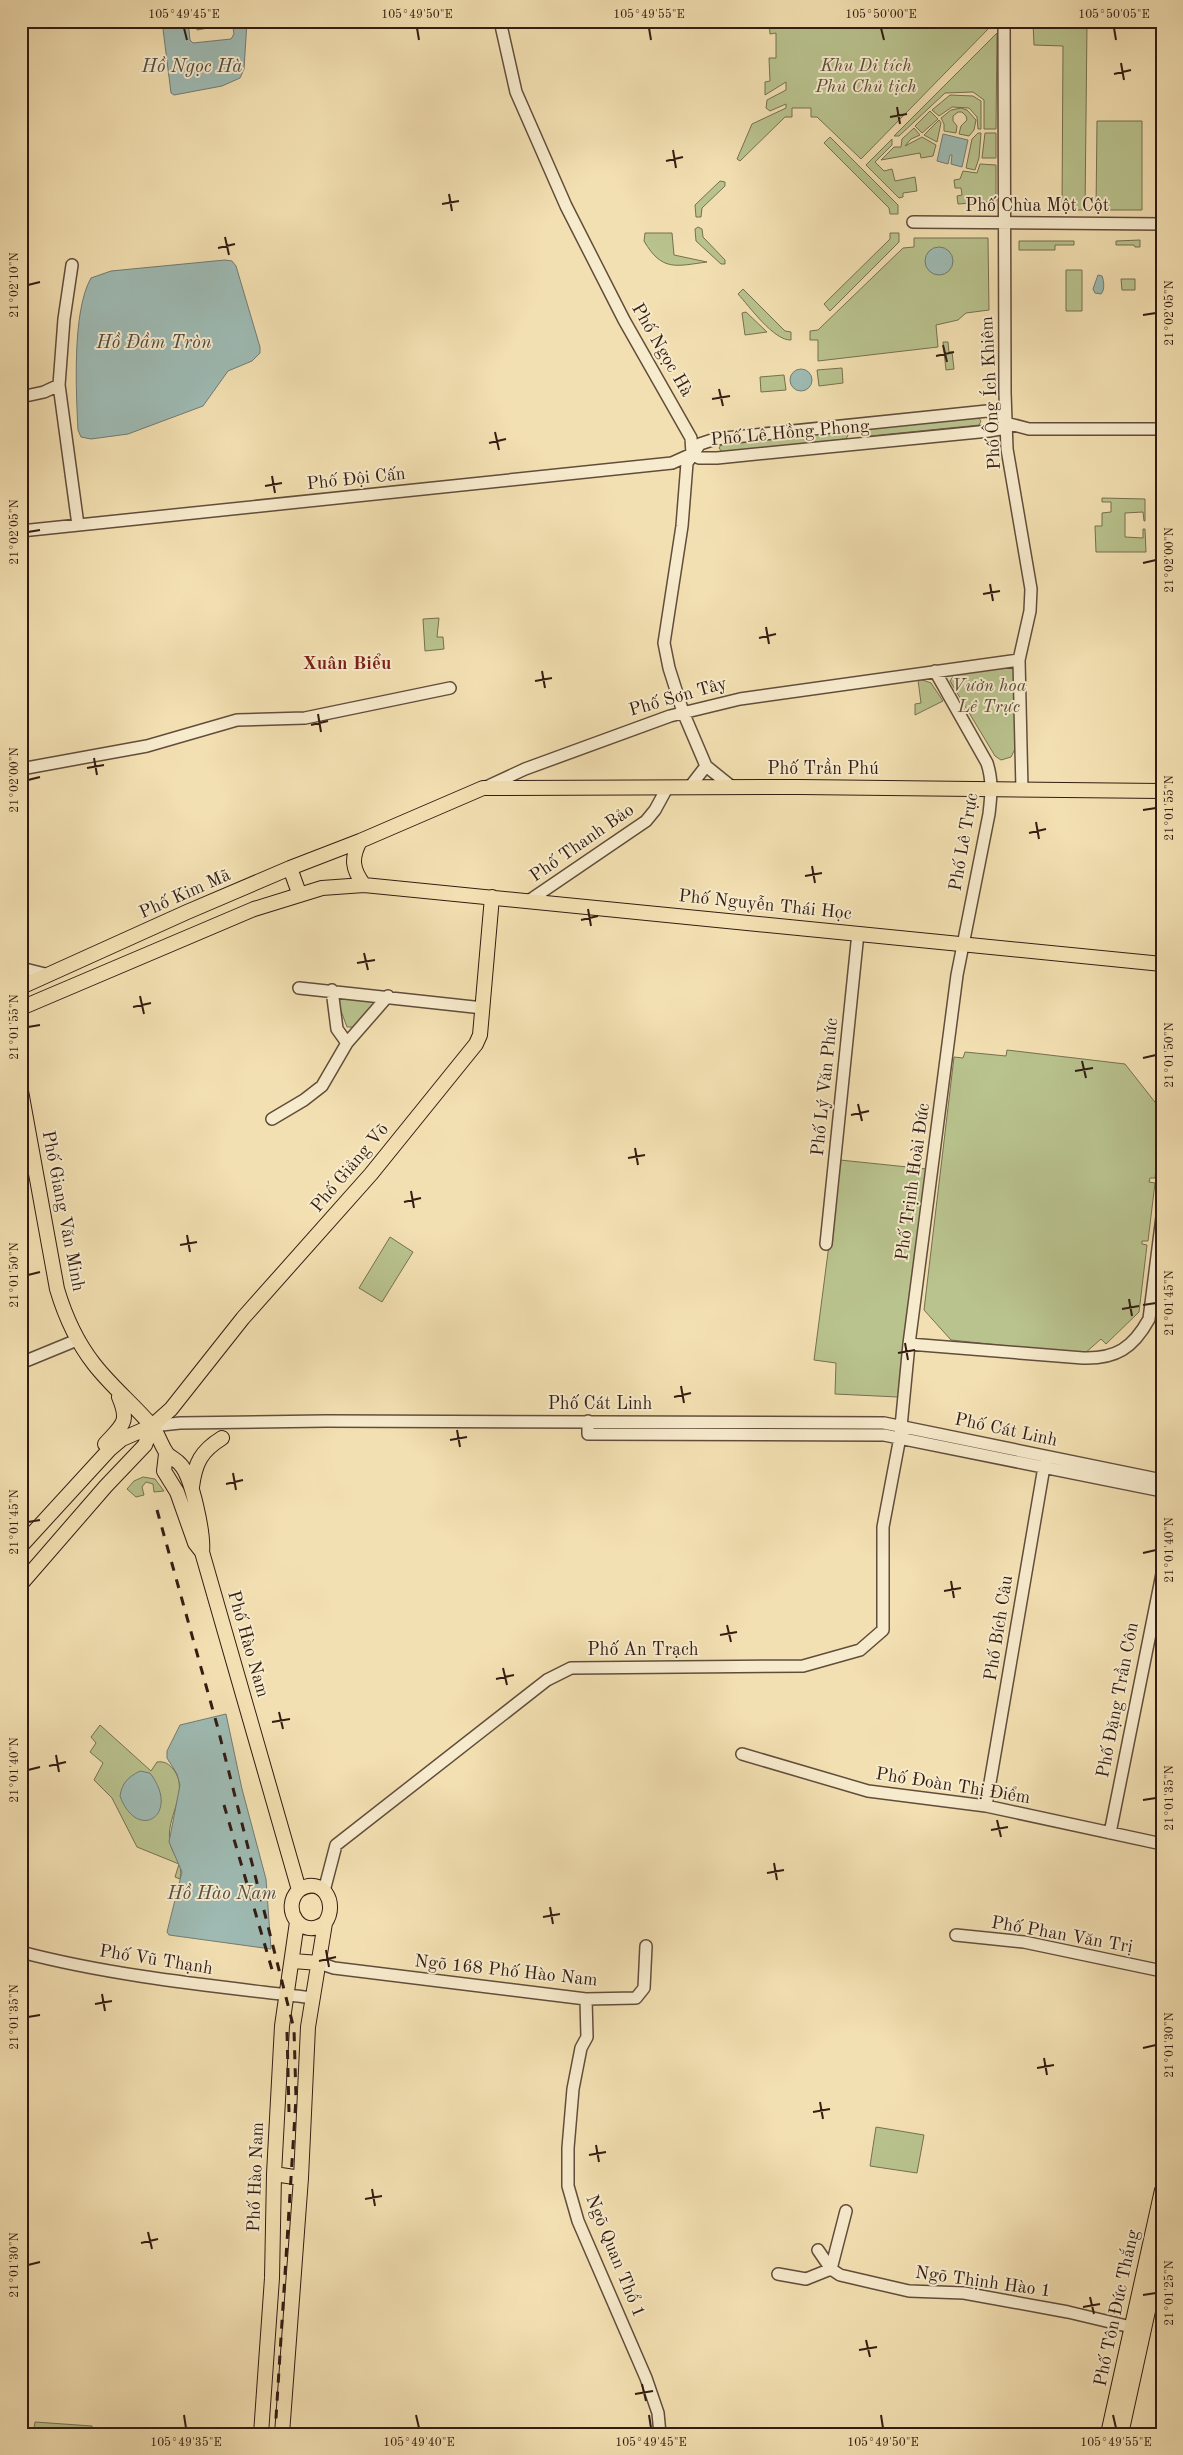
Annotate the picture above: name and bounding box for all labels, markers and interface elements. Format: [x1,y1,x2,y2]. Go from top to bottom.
text: 105°49'45"E [148,8,220,21]
text: 105°49'50"E [381,8,453,21]
text: 105°49'55"E [613,8,685,21]
text: 105°50'00"E [845,8,917,21]
text: 105°50'05"E [1078,8,1150,21]
water label: Hồ Ngọc Hà [141,56,242,77]
park label: Khu Di tích Phủ Chủ tịch [814,57,917,96]
street label: Phố Chùa Một Cột [965,196,1109,215]
text: 21°02'10"N [9,252,21,318]
text: 21°02'05"N [1163,280,1176,346]
street label: Phố Ngọc Hà [628,300,697,400]
street label: Phố Ông Ích Khiêm [974,316,1004,470]
water label: Hồ Đầm Tròn [95,332,212,353]
street label: Phố Lê Hồng Phong [710,414,870,449]
street label: Phố Đội Cấn [306,464,407,493]
text: 21°02'05"N [8,499,21,565]
text: 21°02'00"N [1164,527,1176,593]
district label: Xuân Biểu [303,653,391,674]
street label: Phố Sơn Tây [627,673,730,720]
park label: Vườn hoa Lê Trực [952,677,1027,716]
text: 21°02'00"N [9,747,21,813]
street label: Phố Trần Phú [767,757,879,778]
text: 21°01'55"N [1163,775,1176,841]
street label: Phố Lê Trực [946,791,981,892]
street label: Phố Thanh Bảo [526,800,637,885]
street label: Phố Kim Mã [136,865,233,922]
street label: Phố Nguyễn Thái Học [678,885,853,923]
text: 21°01'55"N [8,994,21,1060]
street label: Phố Lý Văn Phức [808,1017,841,1157]
text: 21°01'50"N [1163,1022,1176,1088]
street label: Phố Trịnh Hoài Đức [892,1102,933,1262]
street label: Phố Giảng Võ [307,1119,392,1216]
street label: Phố Giang Văn Minh [39,1129,88,1293]
text: 21°01'50"N [8,1242,21,1308]
text: 21°01'45"N [1163,1270,1176,1336]
street label: Phố Cát Linh [548,1394,653,1413]
street label: Phố Cát Linh [953,1409,1059,1450]
text: 21°01'45"N [8,1489,21,1555]
text: 21°01'40"N [1164,1517,1176,1583]
street label: Phố Bích Câu [981,1573,1016,1682]
street label: Phố Hào Nam [224,1588,273,1699]
street label: Phố Đặng Trần Côn [1091,1620,1142,1779]
street label: Phố An Trạch [587,1640,699,1659]
text: 21°01'40"N [9,1737,21,1803]
street label: Phố Đoàn Thị Điểm [874,1763,1032,1807]
text: 21°01'35"N [1163,1765,1176,1831]
water label: Hồ Hào Nam [166,1883,277,1904]
street label: Phố Phan Văn Trị [990,1913,1134,1956]
street label: Phố Vũ Thạnh [98,1941,214,1978]
street label: Ngõ 168 Phố Hào Nam [414,1951,599,1990]
text: 21°01'35"N [8,1984,21,2050]
text: 21°01'30"N [1164,2012,1176,2078]
street label: Phố Hào Nam [244,2122,267,2232]
street label: Ngõ Quan Thổ 1 [582,2191,650,2320]
street label: Phố Tôn Đức Thắng [1089,2227,1142,2388]
text: 21°01'30"N [9,2232,21,2298]
text: 21°01'25"N [1163,2260,1176,2326]
street label: Ngõ Thịnh Hào 1 [914,2264,1052,2300]
text: 105°49'35"E [150,2436,222,2449]
text: 105°49'40"E [383,2436,455,2449]
text: 105°49'45"E [615,2436,687,2449]
text: 105°49'50"E [847,2436,919,2449]
text: 105°49'55"E [1080,2436,1152,2449]

